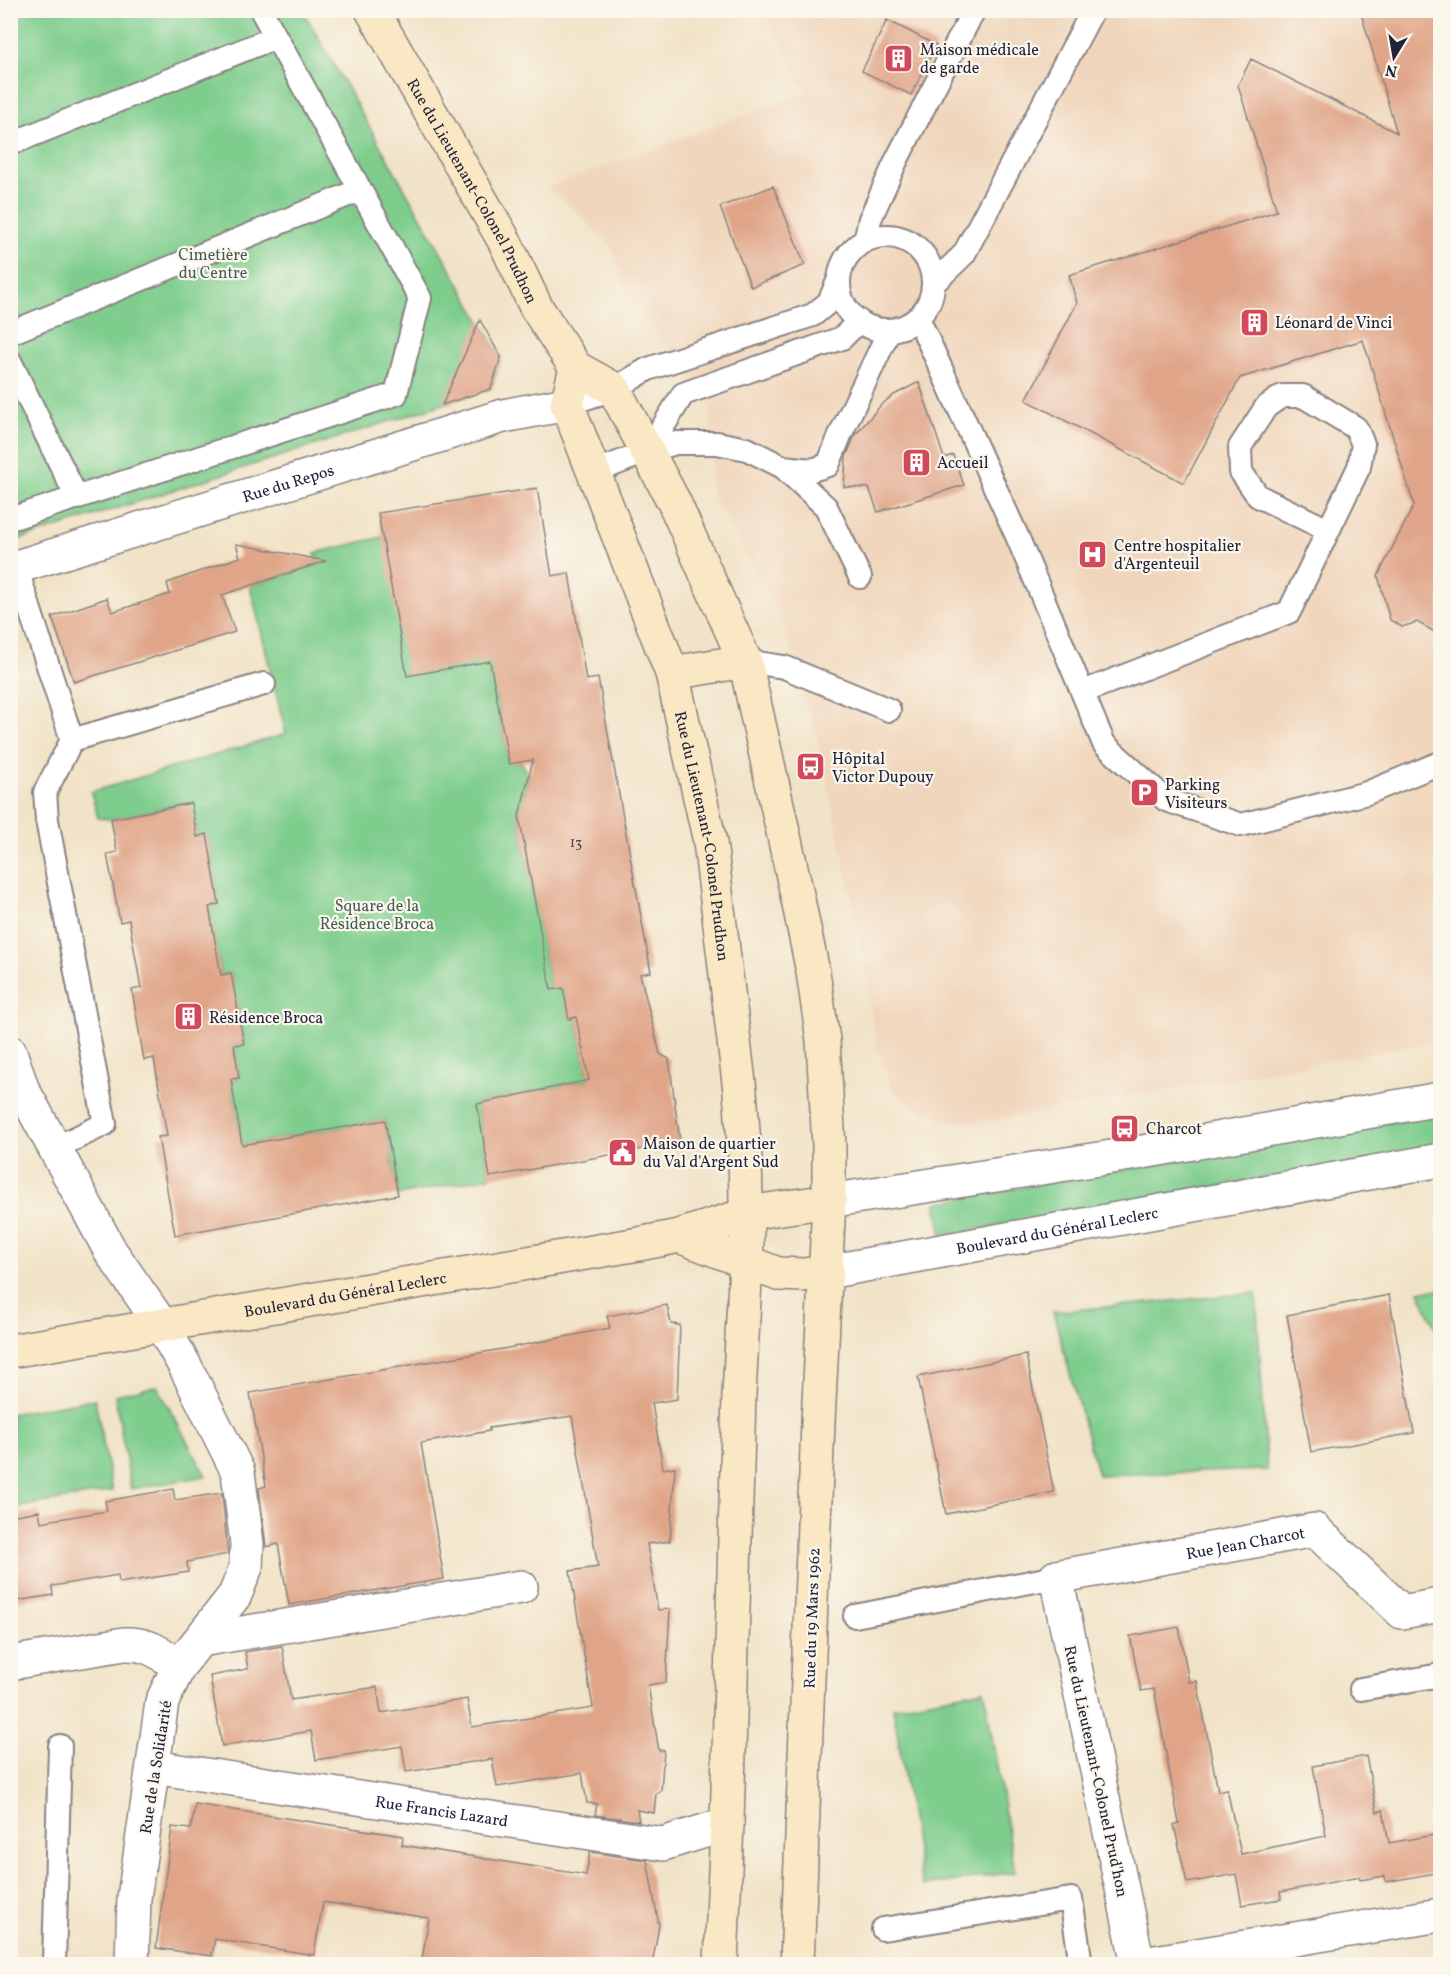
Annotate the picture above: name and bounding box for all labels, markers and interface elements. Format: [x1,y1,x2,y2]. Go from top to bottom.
north arrow [1364,27,1424,87]
place label: Maison médicale de garde [920,40,1039,80]
building icon: Maison médicale de garde [883,42,915,74]
text: N [1383,58,1399,82]
street label: Rue du Lieutenant-Colonel Prudhon [401,75,542,308]
park label: Cimetière du Centre [178,245,248,285]
building icon: Léonard de Vinci [1238,306,1270,338]
place label: Léonard de Vinci [1275,313,1393,335]
building icon: Accueil [900,446,932,478]
place label: Accueil [937,453,989,475]
street label: Rue du Repos [240,460,337,509]
place label: Centre hospitalier d'Argenteuil [1114,536,1241,576]
hospital icon: Centre hospitalier d'Argenteuil [1077,538,1109,570]
street label: Rue du Lieutenant-Colonel Prudhon [668,709,733,963]
place label: Hôpital Victor Dupouy [832,749,934,789]
bus stop icon: Hôpital Victor Dupouy [795,751,827,783]
place label: Parking Visiteurs [1165,775,1227,815]
parking icon: Parking Visiteurs [1128,777,1160,809]
house number: 13 [570,834,582,853]
park label: Square de la Résidence Broca [320,896,434,936]
building icon: Résidence Broca [172,1001,204,1033]
place label: Résidence Broca [209,1008,323,1030]
bus stop icon: Charcot [1109,1112,1141,1144]
place label: Charcot [1146,1119,1202,1141]
place label: Maison de quartier du Val d'Argent Sud [643,1134,779,1174]
public building icon: Maison de quartier du Val d'Argent Sud [606,1136,638,1168]
street label: Boulevard du Général Leclerc [955,1203,1160,1261]
street label: Boulevard du Général Leclerc [243,1268,448,1324]
street label: Rue Jean Charcot [1184,1523,1307,1566]
street label: Rue du 19 Mars 1962 [800,1547,826,1689]
street label: Rue du Lieutenant-Colonel Prud'hon [1058,1644,1133,1899]
street label: Rue de la Solidarité [136,1699,178,1836]
street label: Rue Francis Lazard [373,1792,509,1833]

